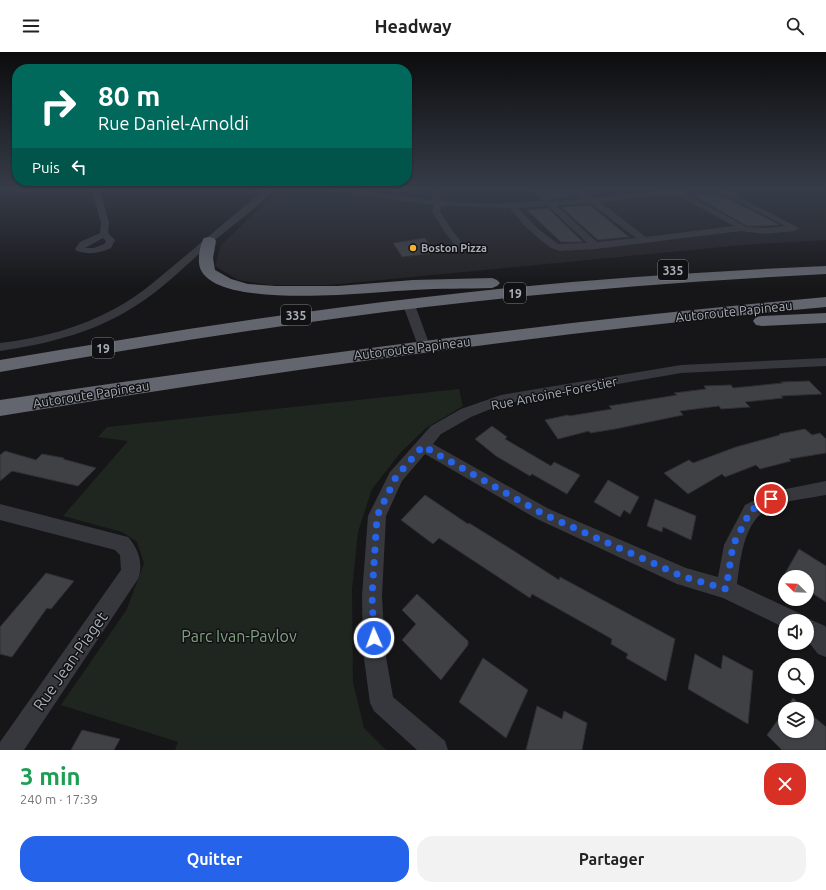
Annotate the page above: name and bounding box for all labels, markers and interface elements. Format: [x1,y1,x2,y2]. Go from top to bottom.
icon: menu [20,15,42,37]
icon: search [784,15,806,37]
text: Headway [374,16,452,36]
icon: right [32,80,84,132]
text: 80 m [98,80,160,111]
text: Rue Daniel-Arnoldi [98,113,249,133]
icon: left [68,156,90,178]
text: Puis [32,159,60,176]
place label: Boston Pizza [421,242,487,254]
marker: Boston Pizza [408,243,418,253]
road number: 335 [658,260,688,280]
road number: 19 [504,283,526,303]
street label: Autoroute Papineau [675,298,793,324]
road number: 335 [281,305,311,325]
street label: Autoroute Papineau [353,334,471,362]
road number: 19 [92,338,114,358]
street label: Rue Antoine-Forestier [490,374,618,412]
street label: Autoroute Papineau [32,378,150,410]
pin [754,482,788,516]
icon: arrive [760,488,782,510]
north arrow [778,570,814,606]
map controls [778,570,814,738]
street label: Rue Jean-Piaget [29,608,111,714]
button: sound [778,614,814,650]
position arrow [353,617,395,659]
park label: Parc Ivan-Pavlov [181,627,297,645]
button: search [778,658,814,694]
button: layers [778,702,814,738]
text: 3 min [20,763,81,790]
button: close [764,763,806,805]
text: 240 m · 17:39 [20,792,98,806]
button: Quitter [20,836,409,882]
button: Partager [417,836,806,882]

